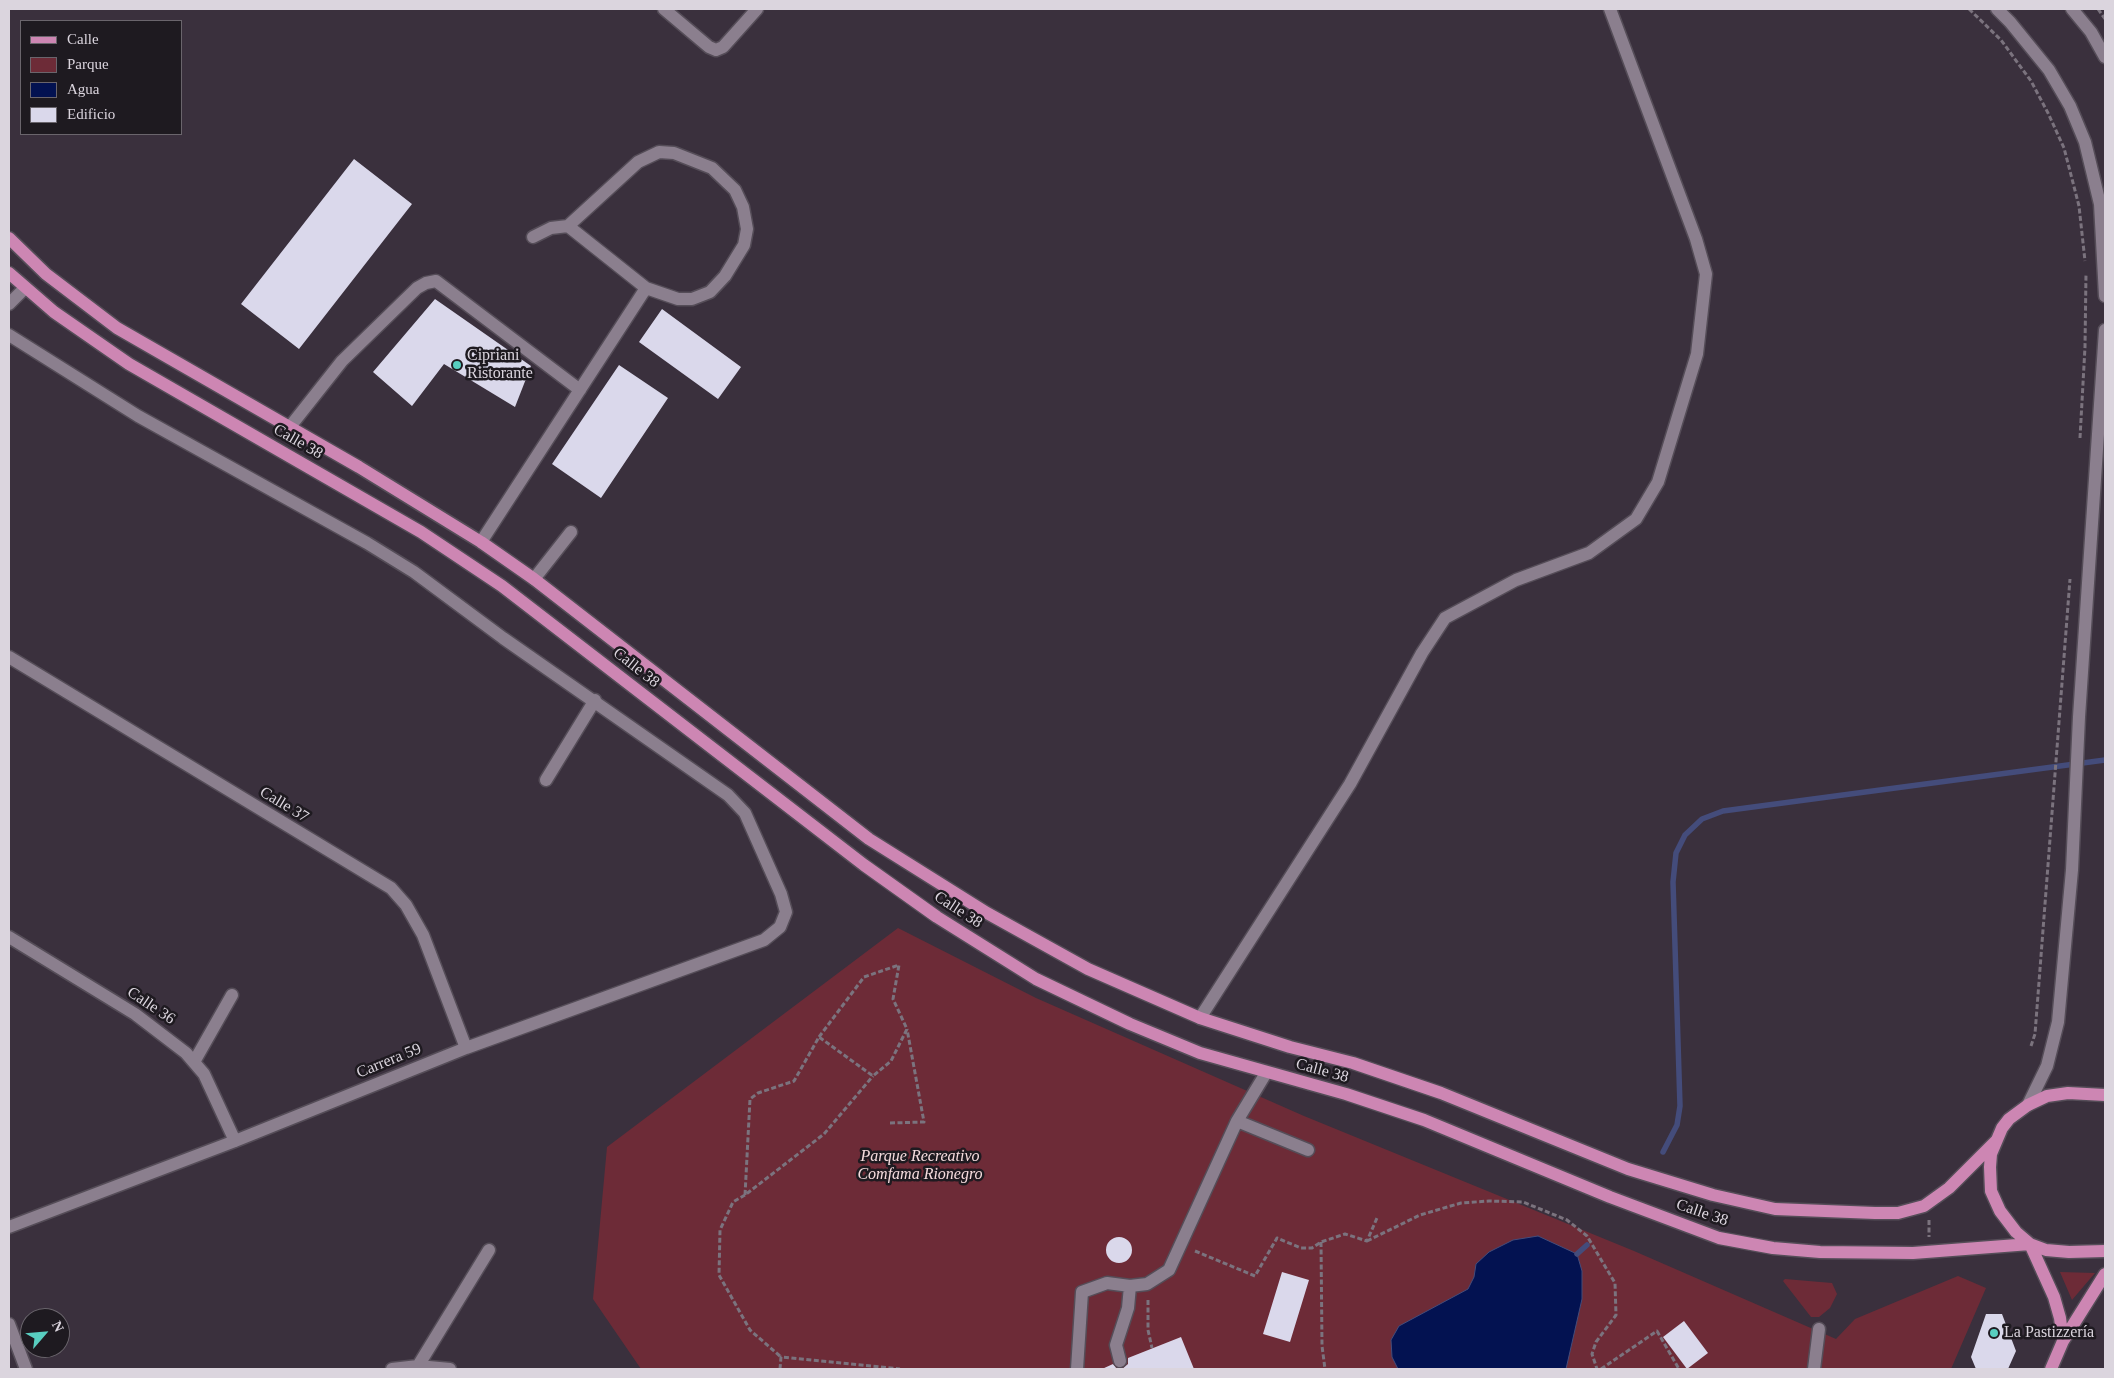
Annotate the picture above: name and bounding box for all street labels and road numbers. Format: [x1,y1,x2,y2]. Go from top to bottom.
street label: Calle 38 [270,420,326,464]
street label: Calle 38 [609,644,663,692]
street label: Calle 37 [256,783,312,827]
street label: Calle 38 [930,887,986,933]
street label: Calle 36 [123,983,179,1029]
street label: Carrera 59 [354,1039,424,1083]
street label: Calle 38 [1294,1055,1350,1087]
street label: Calle 38 [1673,1195,1731,1231]

